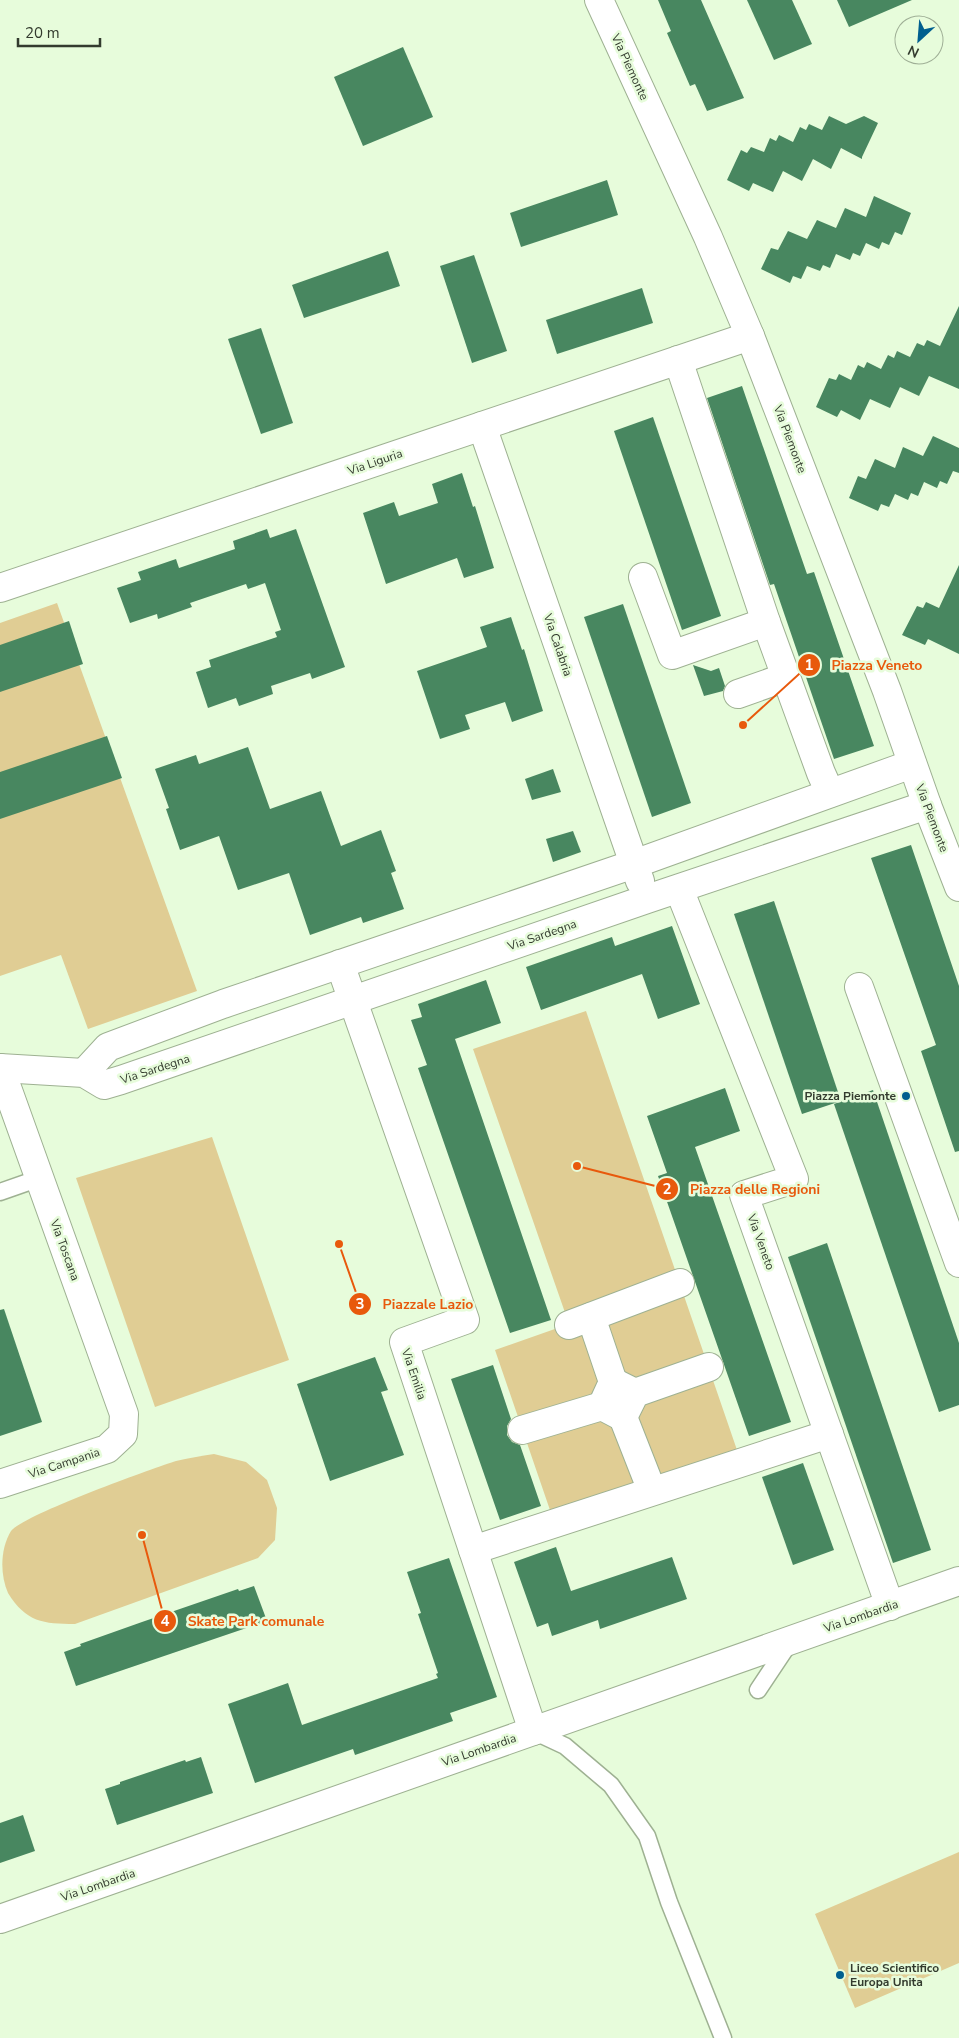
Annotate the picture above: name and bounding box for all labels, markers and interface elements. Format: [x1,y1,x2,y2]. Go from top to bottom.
scale bar [18,15,100,47]
north arrow [894,15,944,65]
text: 20 m [25,23,60,43]
street label: Via Piemonte [607,30,652,103]
text: N [905,40,922,62]
street label: Via Piemonte [769,402,810,475]
street label: Via Liguria [344,445,405,479]
street label: Via Calabria [540,611,576,678]
callout: Piazza Veneto [797,650,933,679]
text: 1 [804,655,814,675]
text: Piazza Veneto [832,656,922,675]
street label: Via Piemonte [911,781,952,854]
street label: Via Sardegna [504,916,579,955]
street label: Via Sardegna [117,1050,192,1088]
place label: Piazza Piemonte [805,1088,896,1104]
marker: Piazza Piemonte [900,1090,912,1102]
callout: Piazza delle Regioni [655,1174,830,1203]
text: 2 [662,1179,672,1199]
text: Piazza delle Regioni [690,1180,820,1199]
street label: Via Veneto [743,1211,779,1273]
street label: Via Toscana [46,1216,84,1283]
callout: Piazzale Lazio [347,1289,483,1318]
text: 3 [355,1294,365,1314]
text: Piazzale Lazio [383,1295,473,1314]
street label: Via Emilia [397,1345,430,1402]
street label: Via Campania [25,1444,102,1482]
street label: Via Lombardia [821,1596,900,1637]
callout: Skate Park comunale [152,1606,334,1635]
text: 4 [160,1611,170,1631]
text: Skate Park comunale [188,1612,325,1631]
street label: Via Lombardia [439,1730,518,1771]
street label: Via Lombardia [58,1865,137,1906]
place label: Liceo Scientifico Europa Unita [850,1960,939,1990]
marker: Liceo Scientifico Europa Unita [834,1969,846,1981]

